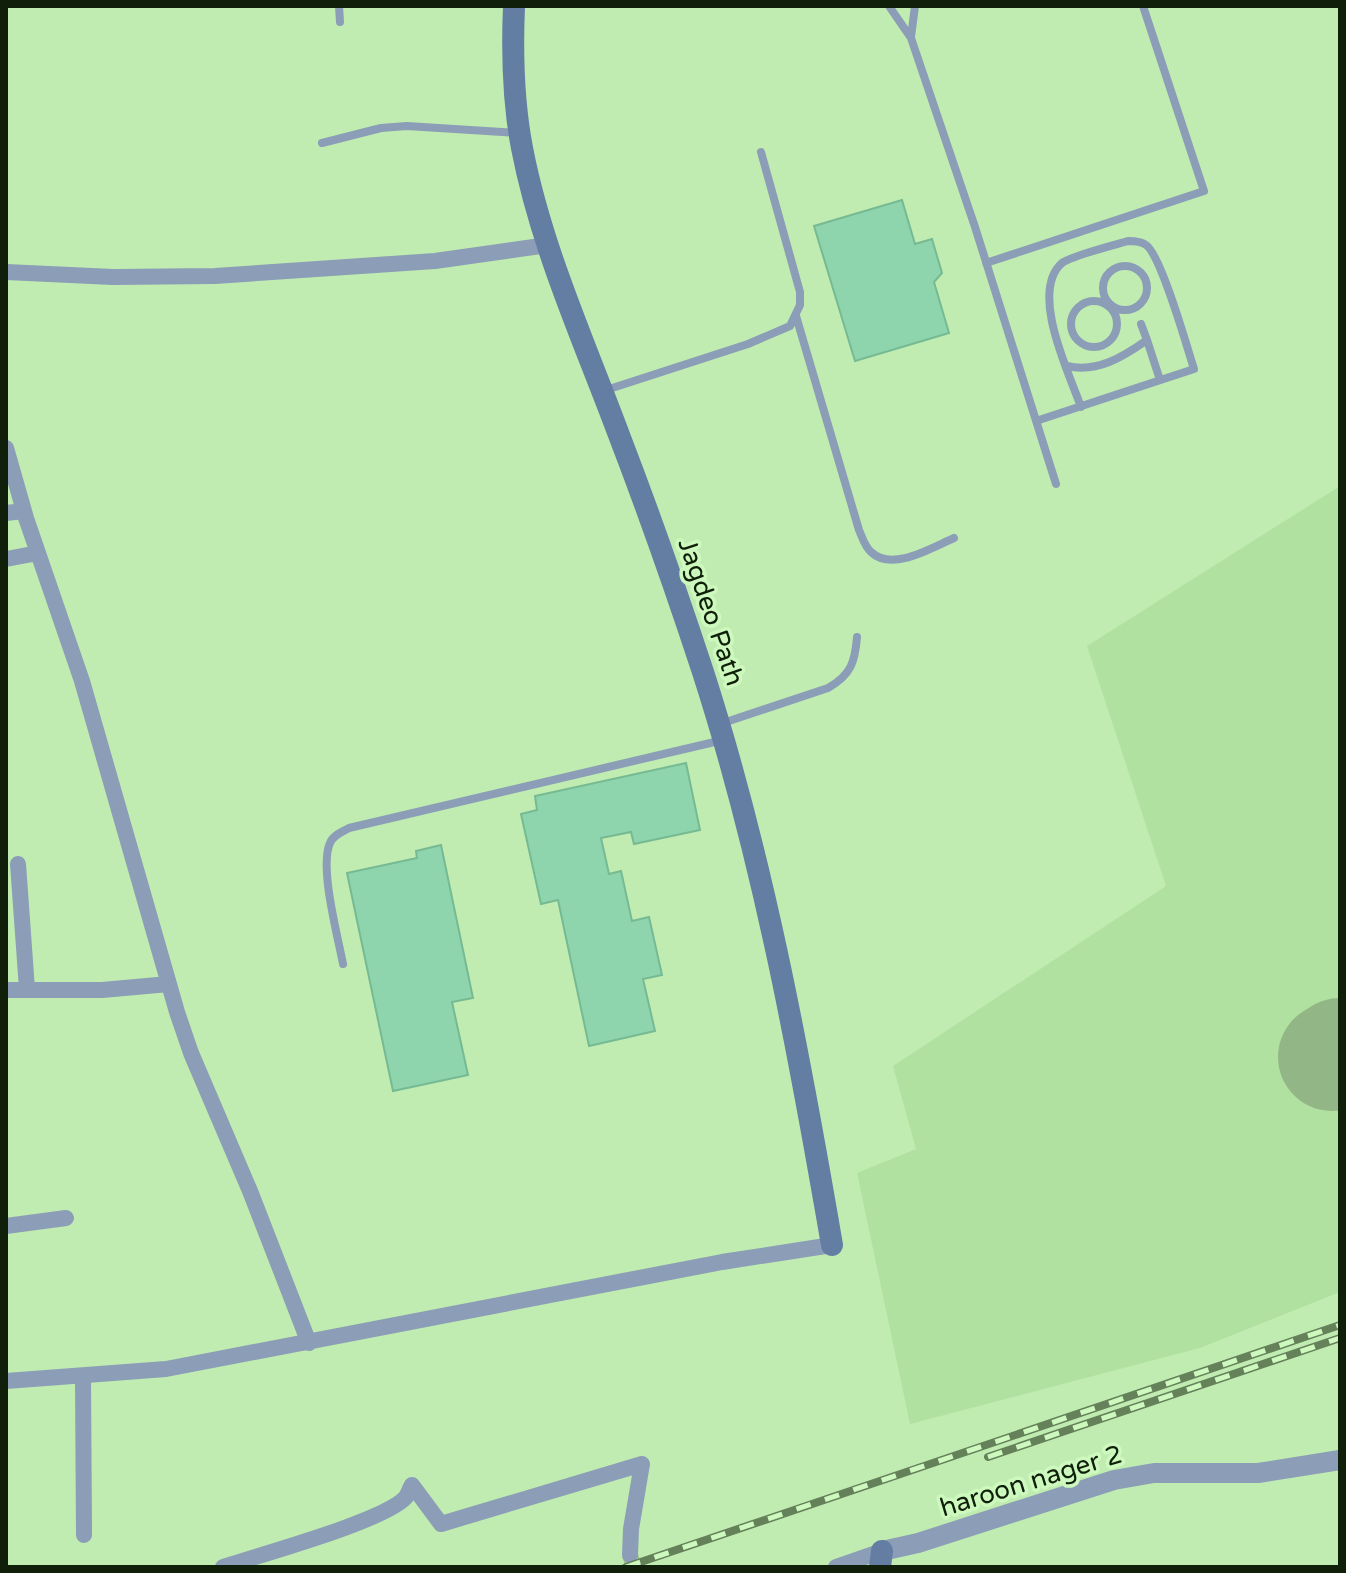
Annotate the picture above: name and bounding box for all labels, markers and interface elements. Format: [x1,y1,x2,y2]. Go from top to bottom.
street label: Jagdeo Path [671,534,751,690]
street label: haroon nager 2 [936,1439,1126,1523]

